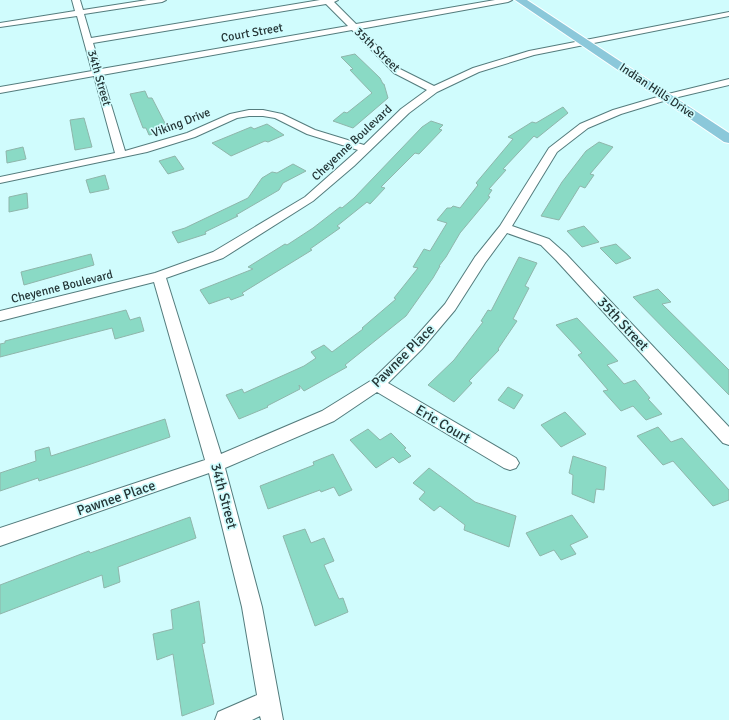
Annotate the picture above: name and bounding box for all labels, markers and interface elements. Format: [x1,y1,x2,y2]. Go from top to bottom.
street label: Court Street [220,20,284,46]
street label: 35th Street [351,25,403,75]
street label: 34th Street [84,48,114,108]
street label: Indian Hills Drive [616,60,698,122]
street label: Cheyenne Boulevard [309,102,395,184]
street label: Viking Drive [150,105,212,141]
street label: Cheyenne Boulevard [10,267,114,307]
street label: 35th Street [594,294,652,354]
street label: Pawnee Place [368,321,438,391]
street label: Eric Court [413,401,473,447]
street label: 34th Street [207,461,241,531]
street label: Pawnee Place [74,477,158,519]

